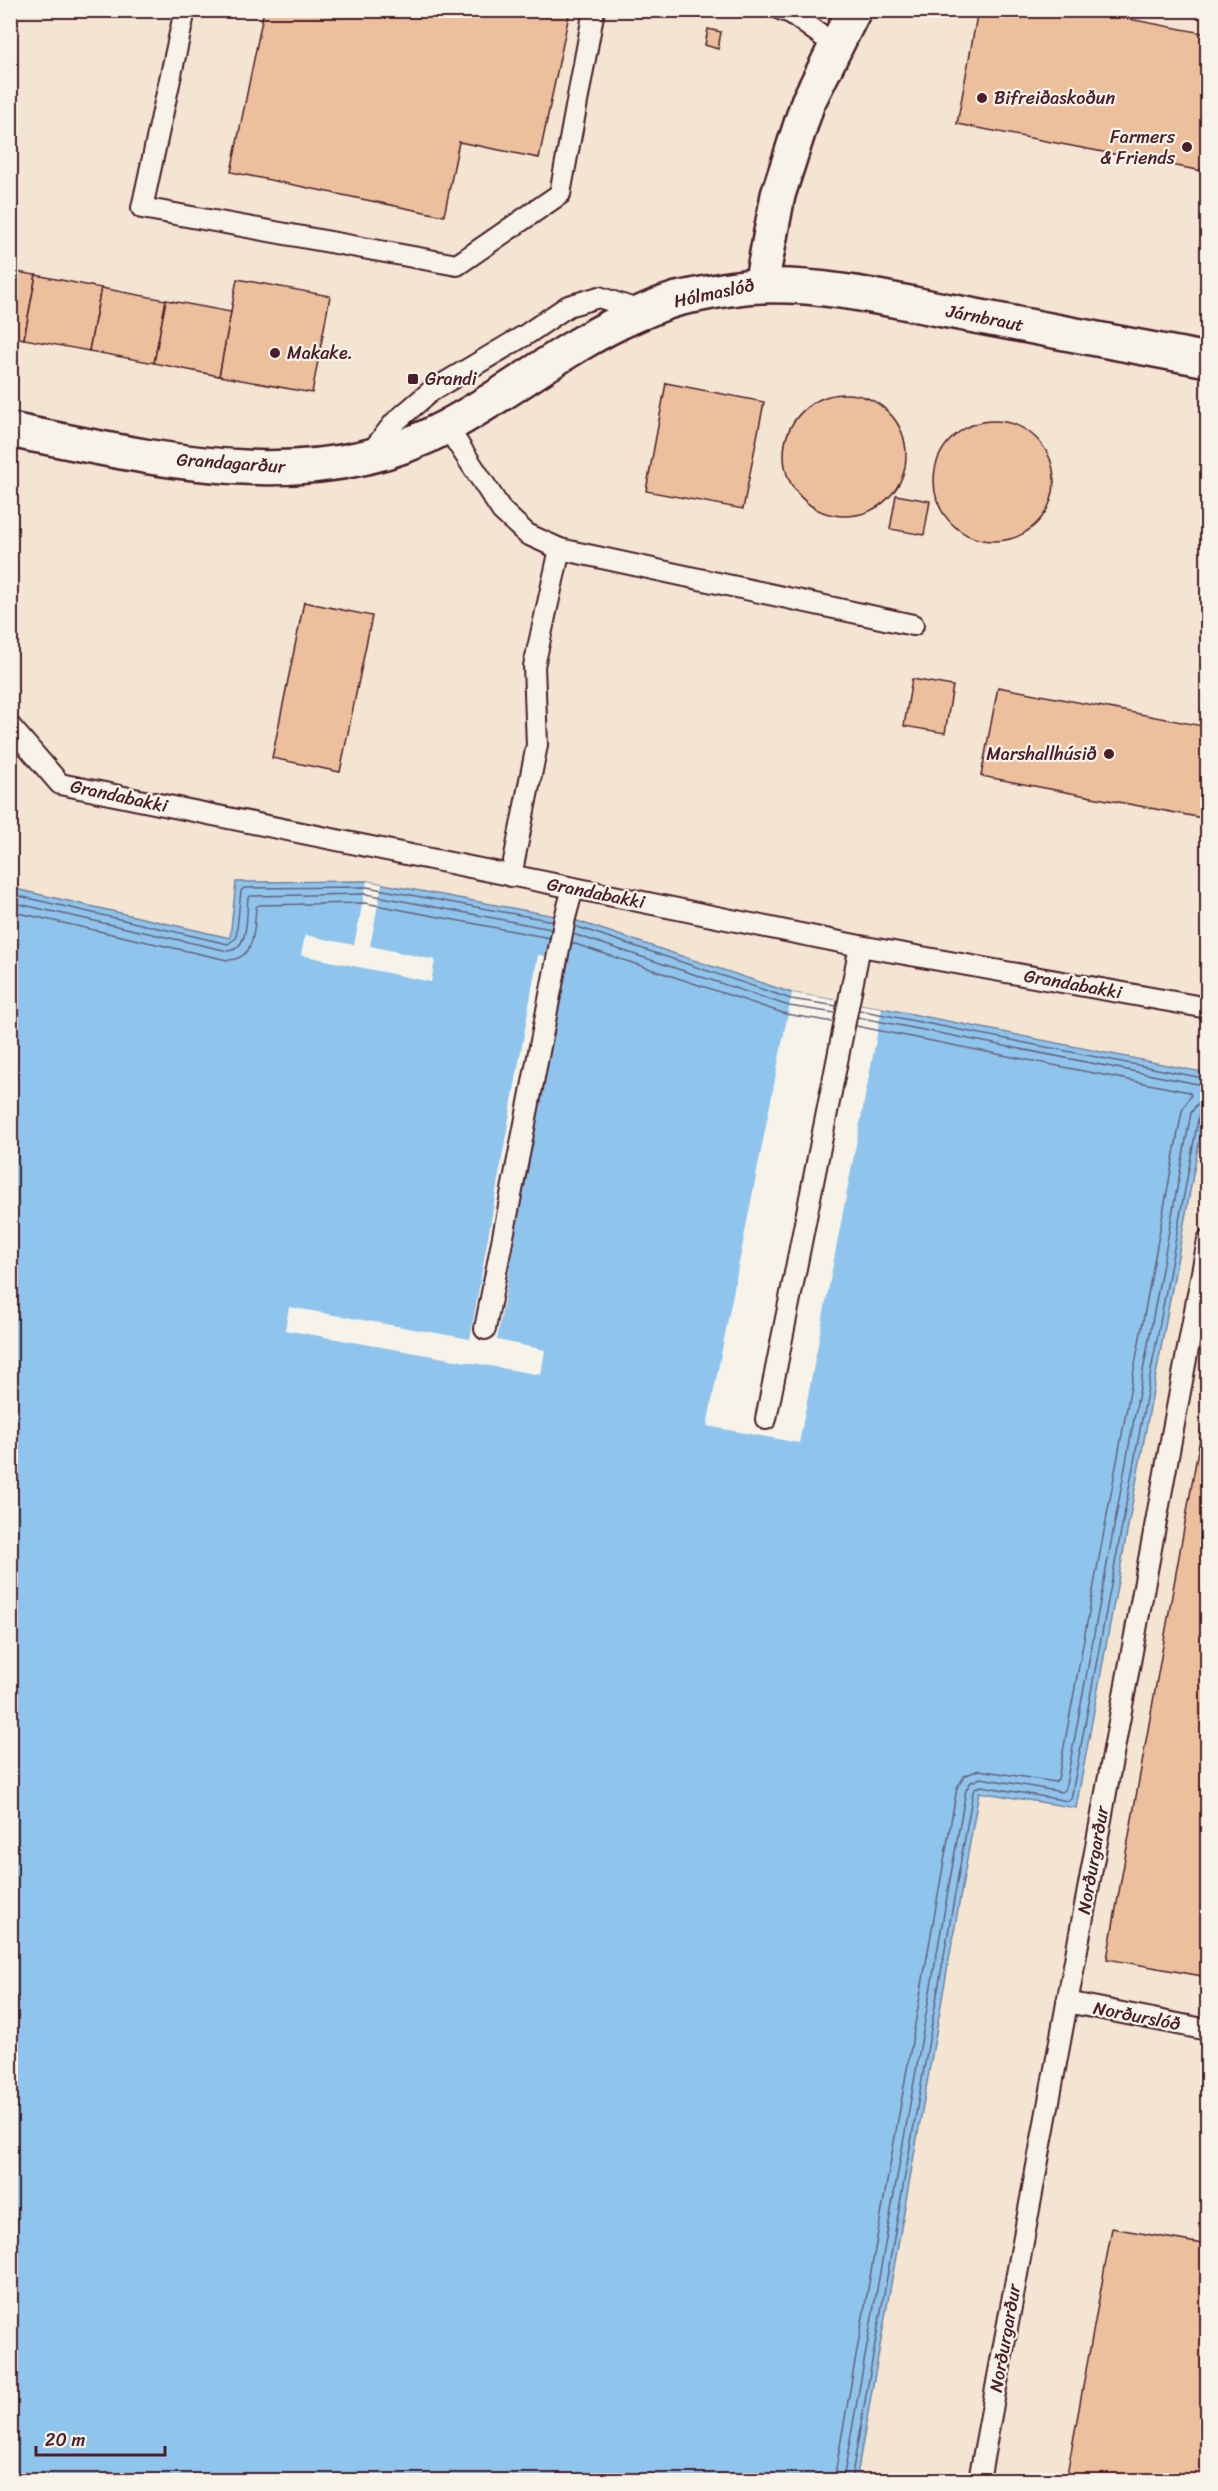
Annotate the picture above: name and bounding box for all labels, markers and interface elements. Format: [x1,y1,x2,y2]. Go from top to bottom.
place label: Bifreiðaskoðun [994,82,1115,114]
marker: Bifreiðaskoðun [975,91,989,105]
place label: Farmers & Friends [1100,121,1176,174]
marker: Farmers & Friends [1180,140,1194,154]
street label: Hólmaslóð [671,269,757,317]
street label: Járnbraut [943,295,1027,341]
place label: Makake. [287,337,353,369]
marker: Makake. [268,346,282,360]
place label: Grandi [425,363,478,395]
marker: Grandi [406,372,420,386]
street label: Grandagarður [176,443,288,483]
place label: Marshallhúsið [986,738,1097,770]
marker: Marshallhúsið [1102,747,1116,761]
street label: Grandabakki [67,770,172,822]
street label: Grandabakki [544,868,649,918]
street label: Grandabakki [1022,960,1125,1009]
street label: Norðurgarður [1068,1802,1119,1917]
street label: Norðurslóð [1091,1992,1183,2040]
street label: Norðurgarður [980,2280,1031,2395]
scale bar [36,2419,165,2457]
text: 20 m [45,2424,85,2456]

